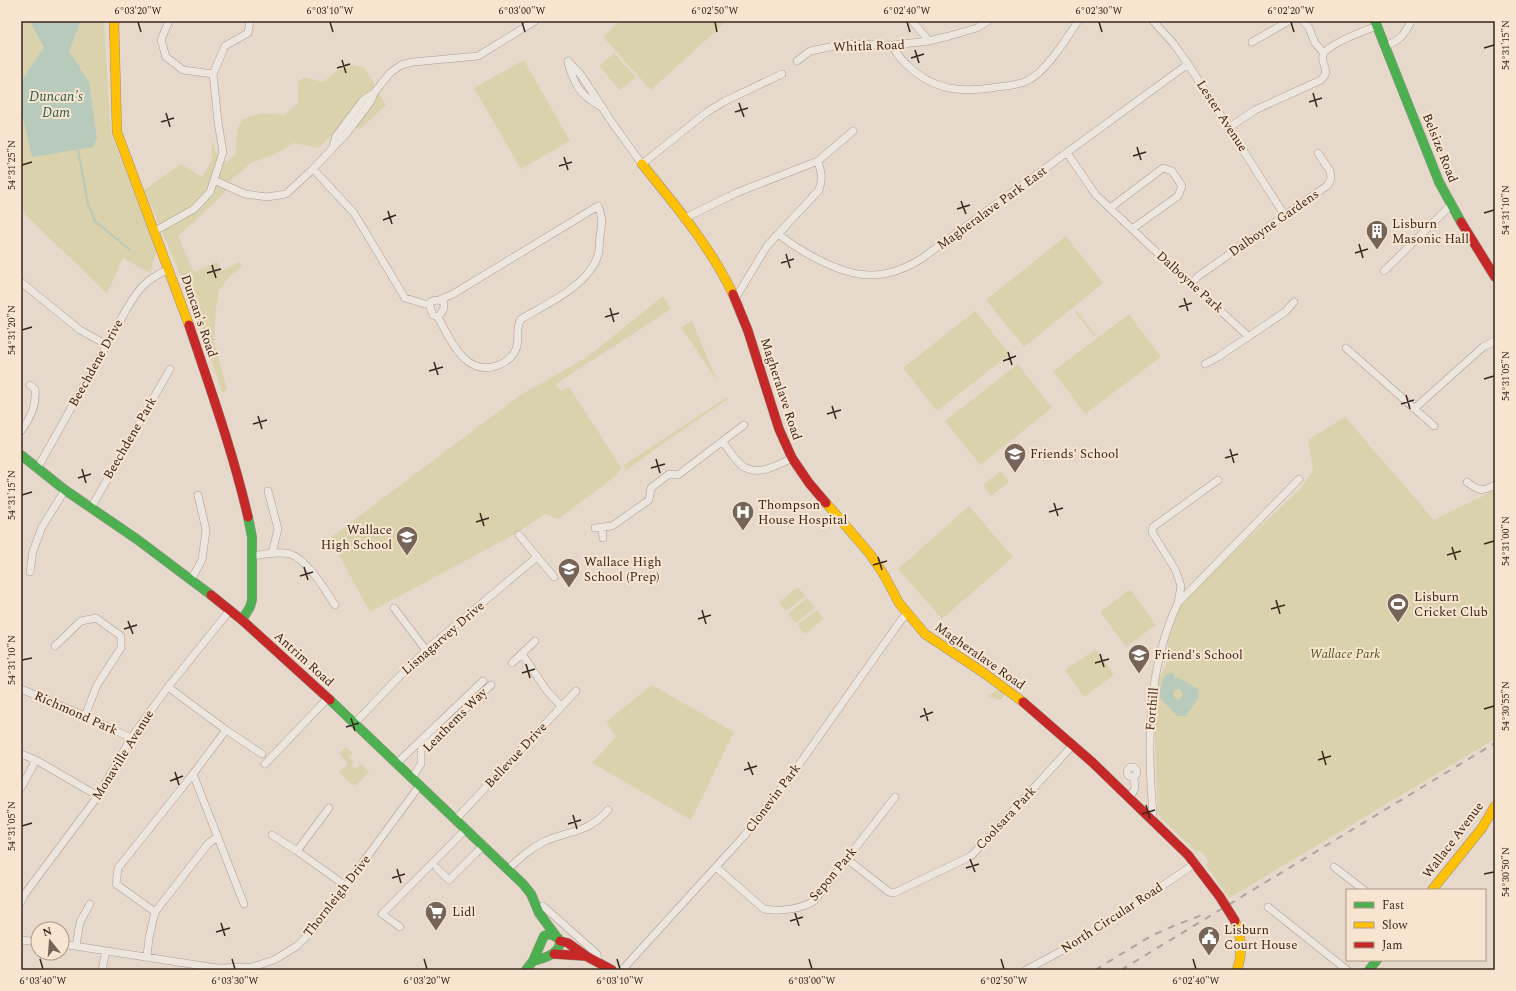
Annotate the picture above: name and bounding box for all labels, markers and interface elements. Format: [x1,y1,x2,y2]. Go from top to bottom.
text: 6°03'20"W [115,3,162,19]
text: 6°03'10"W [307,3,354,19]
text: 6°03'00"W [499,3,546,19]
text: 6°02'50"W [692,3,739,19]
text: 6°02'40"W [884,3,931,19]
text: 6°02'30"W [1076,3,1123,19]
text: 6°02'20"W [1268,3,1315,19]
text: 54°31'15"N [1498,20,1514,70]
street label: Whitla Road [833,35,905,57]
street label: Lester Avenue [1191,76,1253,156]
water label: Duncan's Dam [29,86,83,123]
street label: Belsize Road [1417,110,1463,186]
text: 54°31'25"N [4,140,20,190]
street label: Magheralave Park East [933,161,1052,255]
street label: Dalboyne Gardens [1225,184,1323,262]
text: 54°31'10"N [1498,185,1514,235]
place label: Lisburn Masonic Hall [1392,214,1469,249]
building icon: Lisburn Masonic Hall [1364,218,1390,251]
street label: Dalboyne Park [1152,246,1228,318]
street label: Duncan's Road [175,272,223,360]
text: 54°31'20"N [4,305,20,355]
street label: Beechdene Drive [64,315,128,411]
street label: Magheralave Road [755,335,807,443]
text: 54°31'05"N [1498,351,1514,401]
street label: Beechdene Park [98,393,162,483]
school or university icon: Friends' School [1002,441,1028,474]
place label: Friends' School [1030,444,1119,464]
text: 54°31'15"N [4,470,20,520]
place label: Thompson House Hospital [758,495,848,530]
hospital icon: Thompson House Hospital [730,499,756,532]
text: 54°31'00"N [1498,516,1514,566]
place label: Wallace High School [321,520,392,555]
school or university icon: Wallace High School [394,524,420,557]
place label: Wallace High School (Prep) [584,552,662,587]
school or university icon: Wallace High School (Prep) [556,556,582,589]
place label: Lisburn Cricket Club [1414,587,1488,622]
sports icon: Lisburn Cricket Club [1385,591,1411,624]
street label: Lisnagarvey Drive [397,596,489,680]
street label: Magheralave Road [931,617,1029,695]
street label: Antrim Road [269,626,339,692]
text: 54°31'10"N [4,635,20,685]
school or university icon: Friend's School [1126,642,1152,675]
park label: Wallace Park [1310,644,1380,664]
place label: Friend's School [1154,645,1243,665]
text: 54°30'55"N [1498,681,1514,731]
street label: Leathems Way [418,683,492,757]
street label: Richmond Park [31,686,121,740]
street label: Forthill [1140,686,1164,732]
street label: Monaville Avenue [87,706,159,804]
street label: Bellevue Drive [480,718,552,792]
street label: Clonevin Park [740,759,806,837]
street label: Coolsara Park [971,782,1041,854]
street label: Wallace Avenue [1417,797,1489,883]
text: 54°31'05"N [4,801,20,851]
street label: Sepon Park [804,842,862,906]
text: 54°30'50"N [1498,847,1514,897]
street label: Thornleigh Drive [298,850,376,942]
street label: North Circular Road [1057,877,1167,959]
legend [1346,889,1486,961]
text: Fast [1382,896,1404,915]
supermarket icon: Lidl [423,899,449,932]
place label: Lidl [452,902,476,922]
text: Slow [1382,916,1408,935]
place label: Lisburn Court House [1224,920,1298,955]
north arrow [30,921,70,961]
text: N [40,922,54,941]
public building icon: Lisburn Court House [1196,924,1222,957]
text: Jam [1382,936,1403,955]
text: 6°03'40"W [20,973,67,989]
text: 6°03'30"W [212,973,259,989]
text: 6°03'20"W [404,973,451,989]
text: 6°03'10"W [597,973,644,989]
text: 6°03'00"W [789,973,836,989]
text: 6°02'50"W [981,973,1028,989]
text: 6°02'40"W [1173,973,1220,989]

